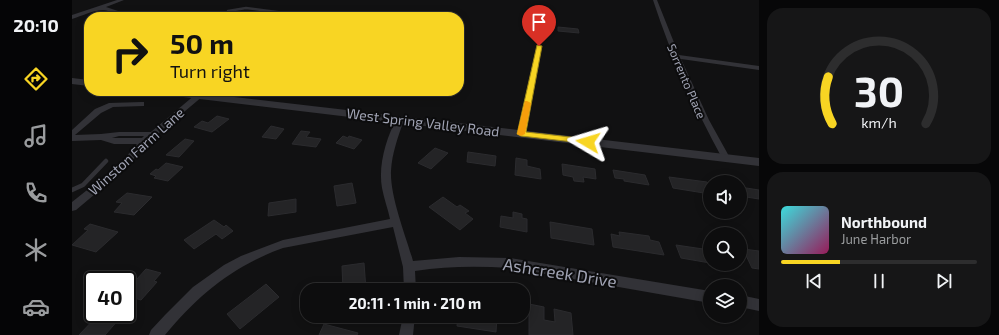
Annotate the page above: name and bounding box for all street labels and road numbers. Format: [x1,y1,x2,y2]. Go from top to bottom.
street label: Sorrento Place [665,41,709,121]
street label: Winston Farm Lane [85,104,187,198]
street label: West Spring Valley Road [346,104,500,140]
street label: Ashcreek Drive [502,253,618,291]

